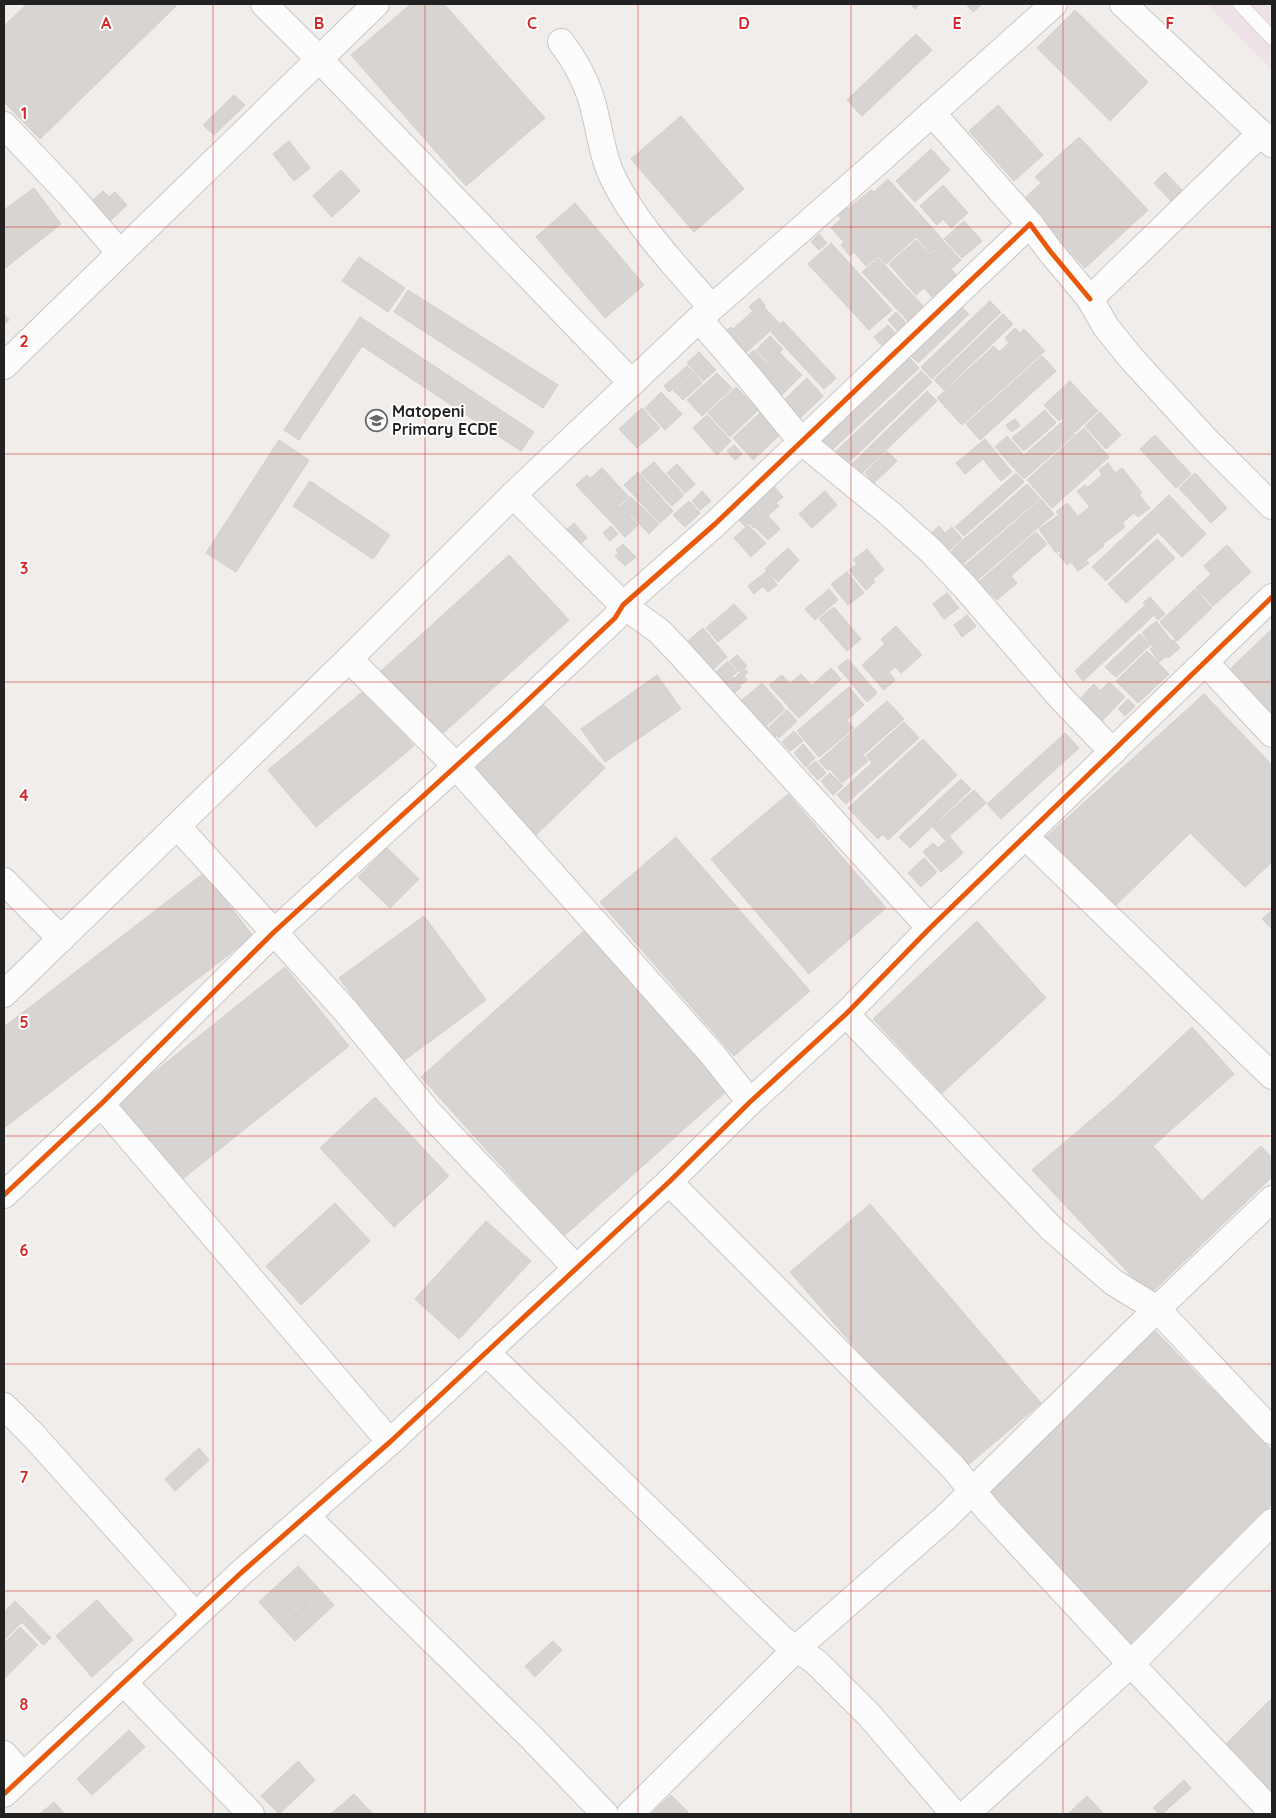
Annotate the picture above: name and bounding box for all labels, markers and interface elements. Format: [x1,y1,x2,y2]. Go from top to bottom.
text: A [101,13,112,33]
text: B [314,13,324,33]
text: C [527,13,537,33]
text: D [738,13,750,33]
text: E [952,13,962,33]
text: F [1166,13,1175,33]
text: 1 [21,103,27,123]
text: 2 [19,331,29,351]
place label: Matopeni Primary ECDE [392,401,498,439]
school or university icon: Matopeni Primary ECDE [364,408,388,432]
text: 3 [20,558,28,578]
text: 4 [19,785,29,805]
text: 5 [19,1012,29,1032]
text: 6 [20,1240,29,1260]
text: 7 [20,1467,29,1487]
text: 8 [20,1694,29,1714]

